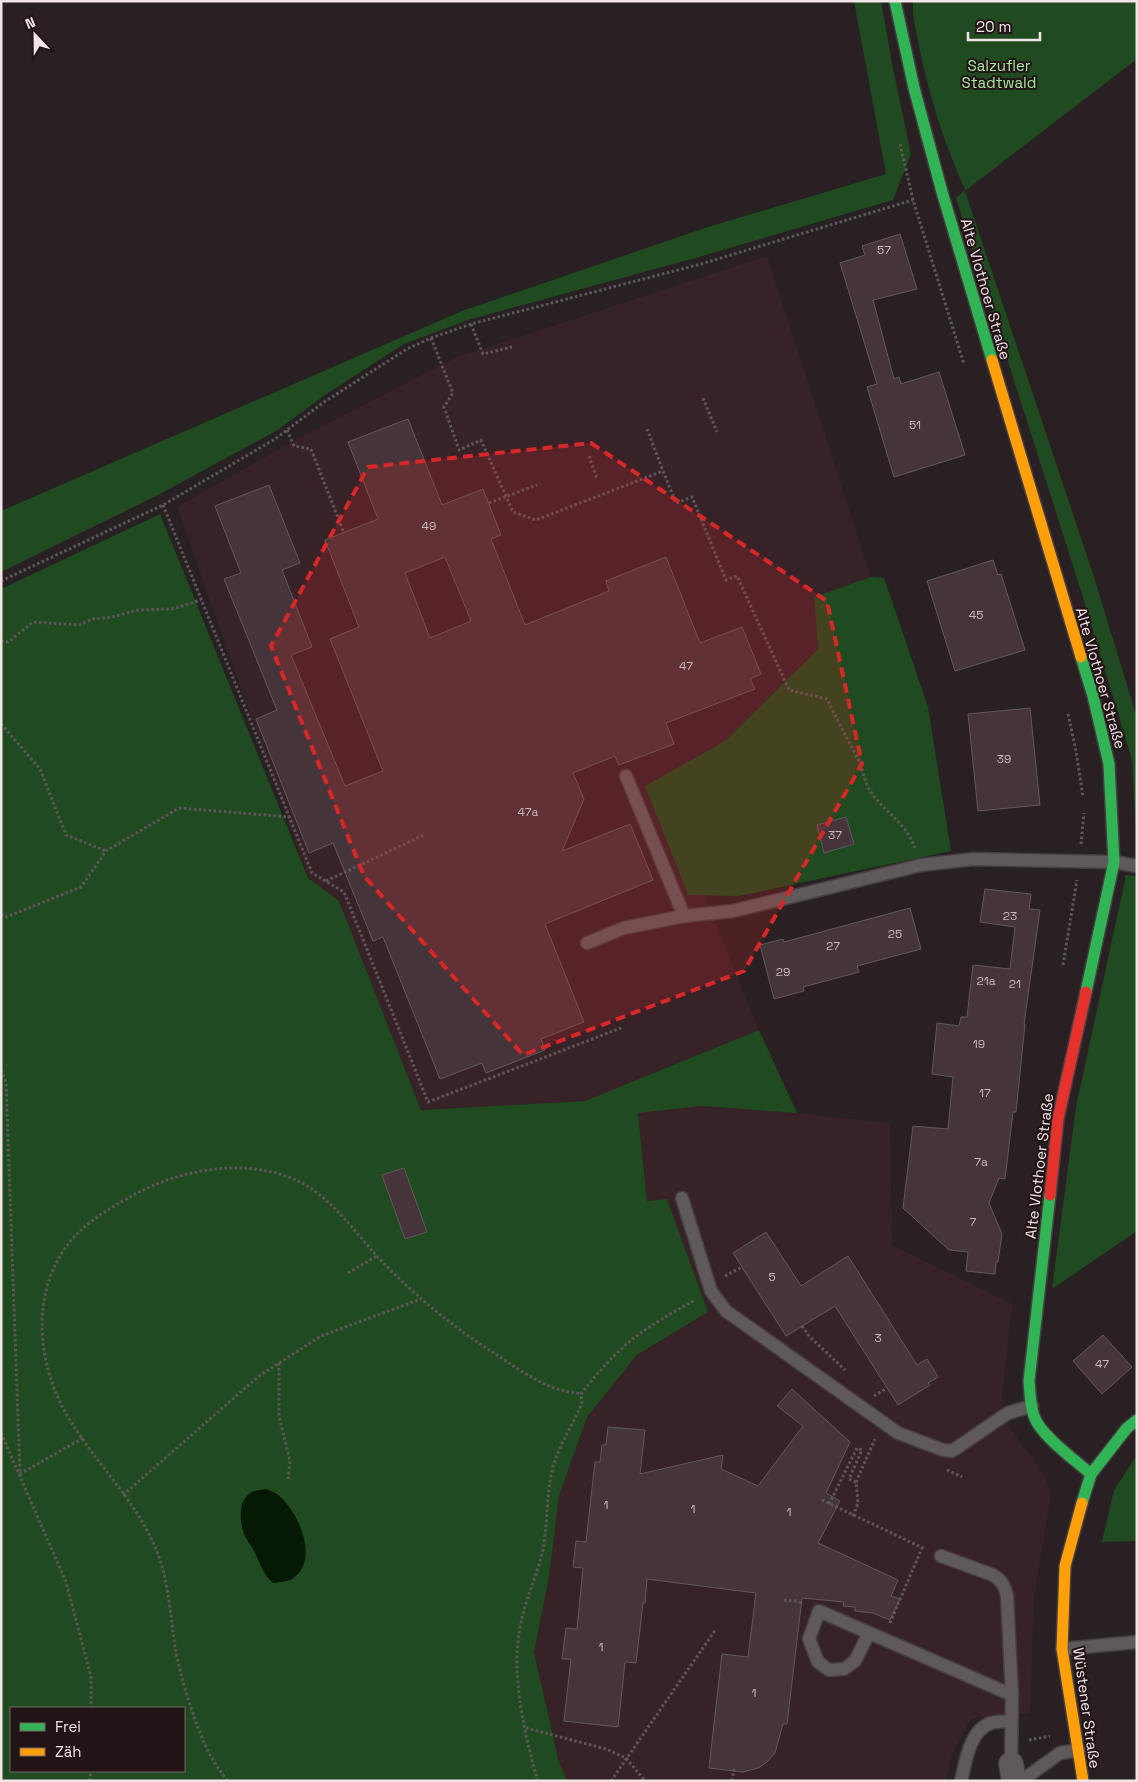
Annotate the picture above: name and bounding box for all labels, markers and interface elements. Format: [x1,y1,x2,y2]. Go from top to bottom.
north arrow [10,10,60,60]
scale bar [968,10,1040,42]
text: N [22,13,38,33]
text: 20 m [976,17,1011,36]
park label: Salzufler Stadtwald [962,56,1036,92]
street label: Alte Vlothoer Straße [957,216,1015,362]
house number: 57 [877,242,891,258]
house number: 51 [909,417,921,433]
house number: 49 [422,518,436,534]
street label: Alte Vlothoer Straße [1072,605,1130,751]
house number: 45 [969,607,983,623]
house number: 47 [679,658,693,674]
house number: 39 [997,751,1011,767]
house number: 47a [518,804,538,820]
house number: 37 [828,827,842,843]
house number: 23 [1003,908,1017,924]
house number: 25 [888,926,902,942]
house number: 27 [826,938,840,954]
house number: 29 [776,964,790,980]
house number: 21a [976,973,996,989]
house number: 21 [1009,976,1021,992]
house number: 19 [973,1036,985,1052]
house number: 17 [979,1085,991,1101]
street label: Alte Vlothoer Straße [1021,1092,1057,1240]
house number: 7a [974,1154,988,1170]
house number: 7 [970,1214,977,1230]
house number: 5 [768,1269,776,1285]
house number: 3 [874,1330,882,1346]
house number: 47 [1095,1356,1109,1372]
house number: 1 [603,1497,609,1513]
house number: 1 [690,1501,696,1517]
house number: 1 [786,1504,792,1520]
house number: 1 [598,1639,604,1655]
street label: Wüstener Straße [1069,1647,1105,1770]
house number: 1 [751,1685,757,1701]
legend [10,1707,185,1772]
text: Frei [55,1717,81,1736]
text: Zäh [55,1742,81,1761]

